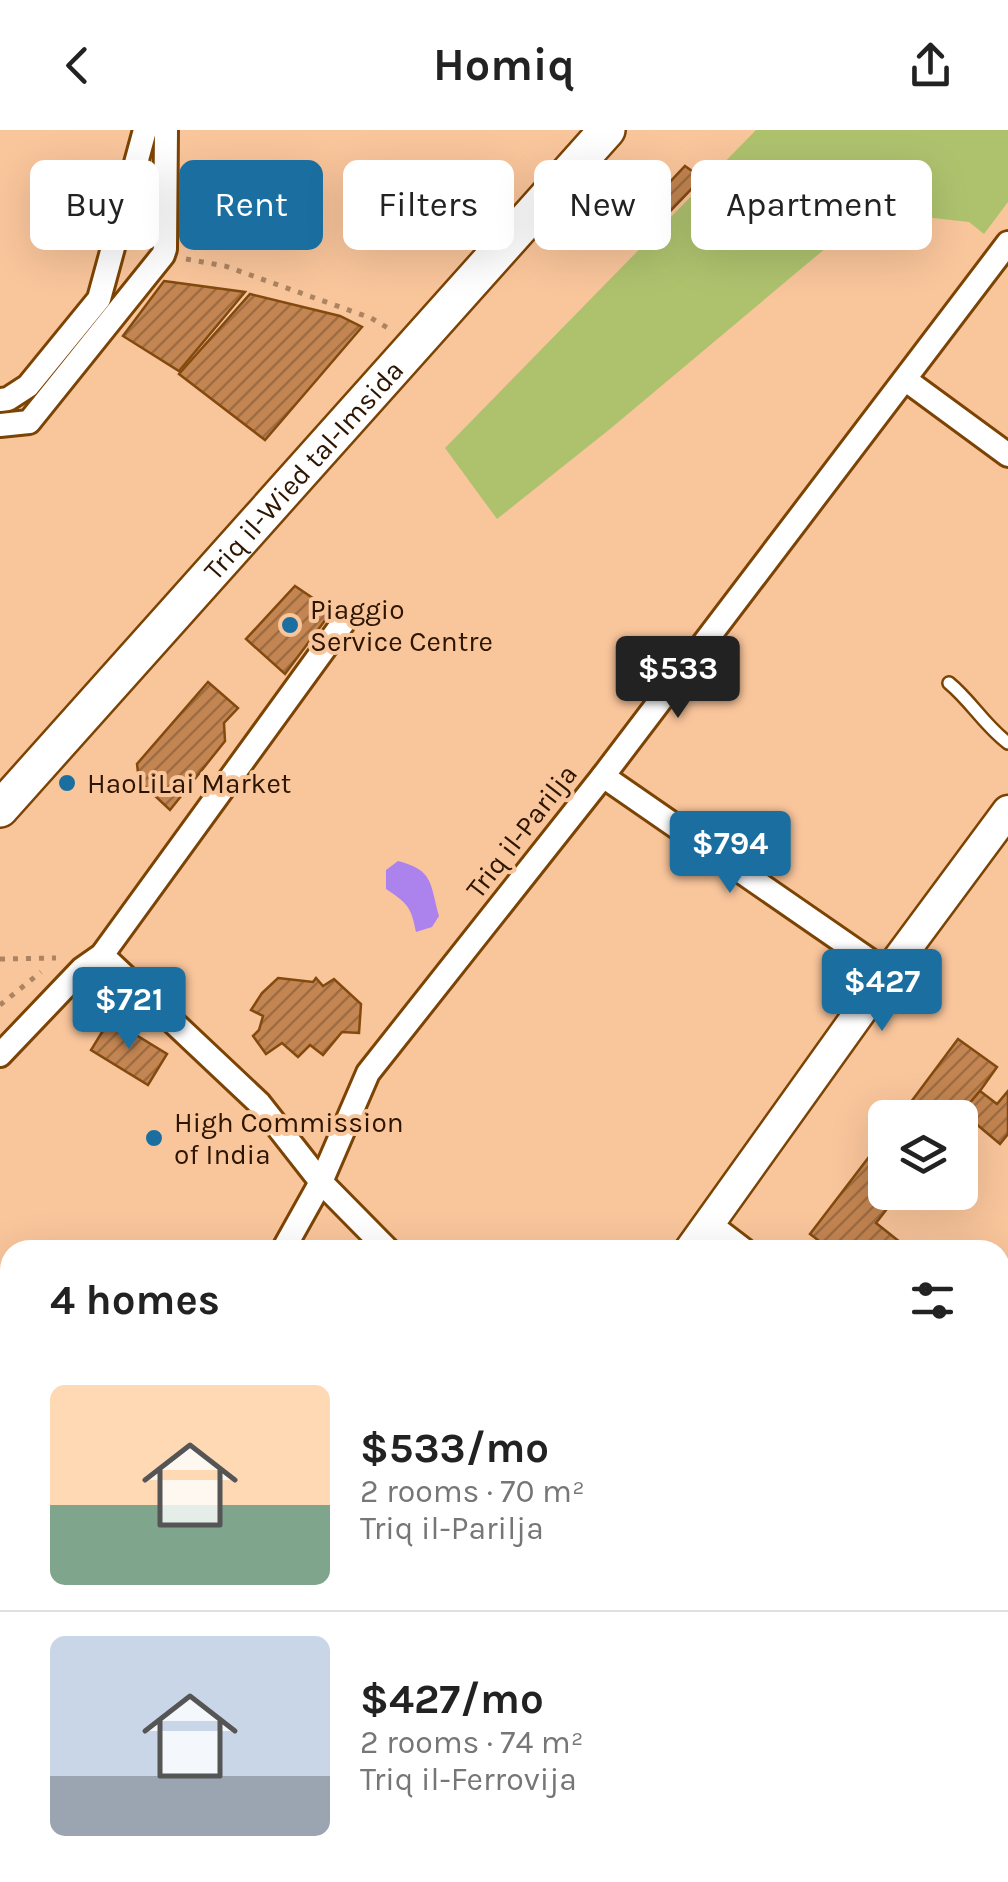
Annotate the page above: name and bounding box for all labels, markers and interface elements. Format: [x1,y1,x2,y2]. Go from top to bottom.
icon: back [50,38,105,93]
icon: share [903,38,958,93]
text: Homiq [433,39,575,91]
chip: Buy [30,160,159,250]
chip: Rent [179,160,323,250]
chip: Filters [343,160,514,250]
chip: New [534,160,671,250]
chip: Apartment [691,160,932,250]
street label: Triq il-Wied tal-Imsida [197,354,410,587]
place label: Piaggio Service Centre [310,593,493,658]
marker: Piaggio Service Centre [279,614,301,636]
pin: $533 [619,636,737,721]
text: $533 [638,650,718,687]
street label: Triq il-Parilja [459,758,584,905]
place label: HaoLiLai Market [87,767,291,800]
marker: HaoLiLai Market [56,772,78,794]
pin: $794 [671,811,789,896]
text: $794 [692,825,768,862]
pin: $427 [823,949,941,1034]
text: $427 [844,963,920,1000]
pin: $721 [70,967,188,1052]
text: $721 [95,981,163,1018]
map controls [868,1100,978,1210]
button: layers [868,1100,978,1210]
place label: High Commission of India [174,1106,404,1171]
marker: High Commission of India [143,1127,165,1149]
icon: filters [905,1273,960,1328]
text: 4 homes [50,1275,220,1325]
text: $533/mo [360,1423,549,1473]
icon: home [130,1425,250,1545]
text: 2 rooms · 70 m² [360,1473,585,1510]
text: Triq il-Parilja [360,1510,544,1547]
text: $427/mo [360,1674,544,1724]
icon: home [130,1676,250,1796]
text: 2 rooms · 74 m² [360,1724,584,1761]
text: Triq il-Ferrovija [360,1761,577,1798]

